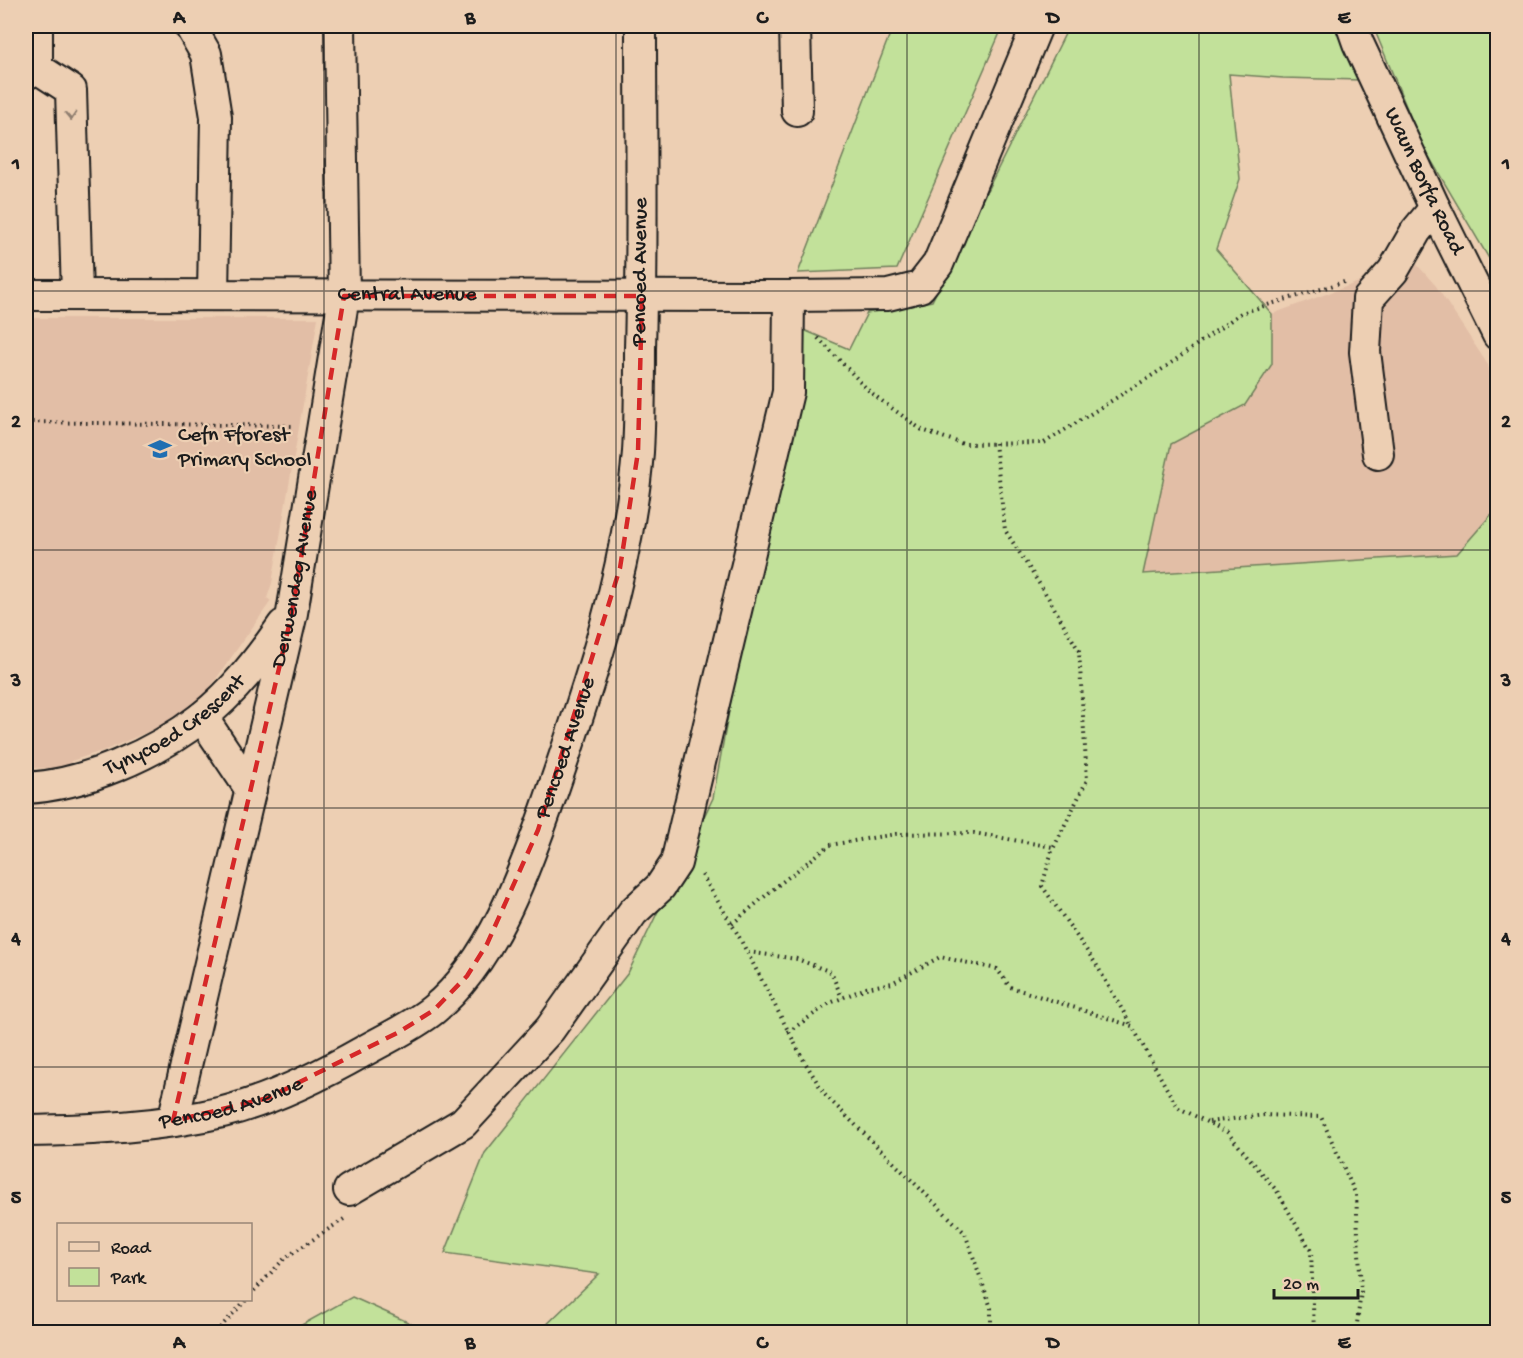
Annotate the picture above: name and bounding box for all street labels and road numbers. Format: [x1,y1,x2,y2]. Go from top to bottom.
street label: Waun Borfa Road [1377,104,1470,261]
street label: Pencoed Avenue [627,197,655,348]
street label: Central Avenue [337,282,477,309]
street label: Derwendeg Avenue [266,487,325,672]
street label: Tynycoed Crescent [99,668,253,783]
street label: Pencoed Avenue [530,674,603,824]
street label: Pencoed Avenue [157,1071,308,1136]

